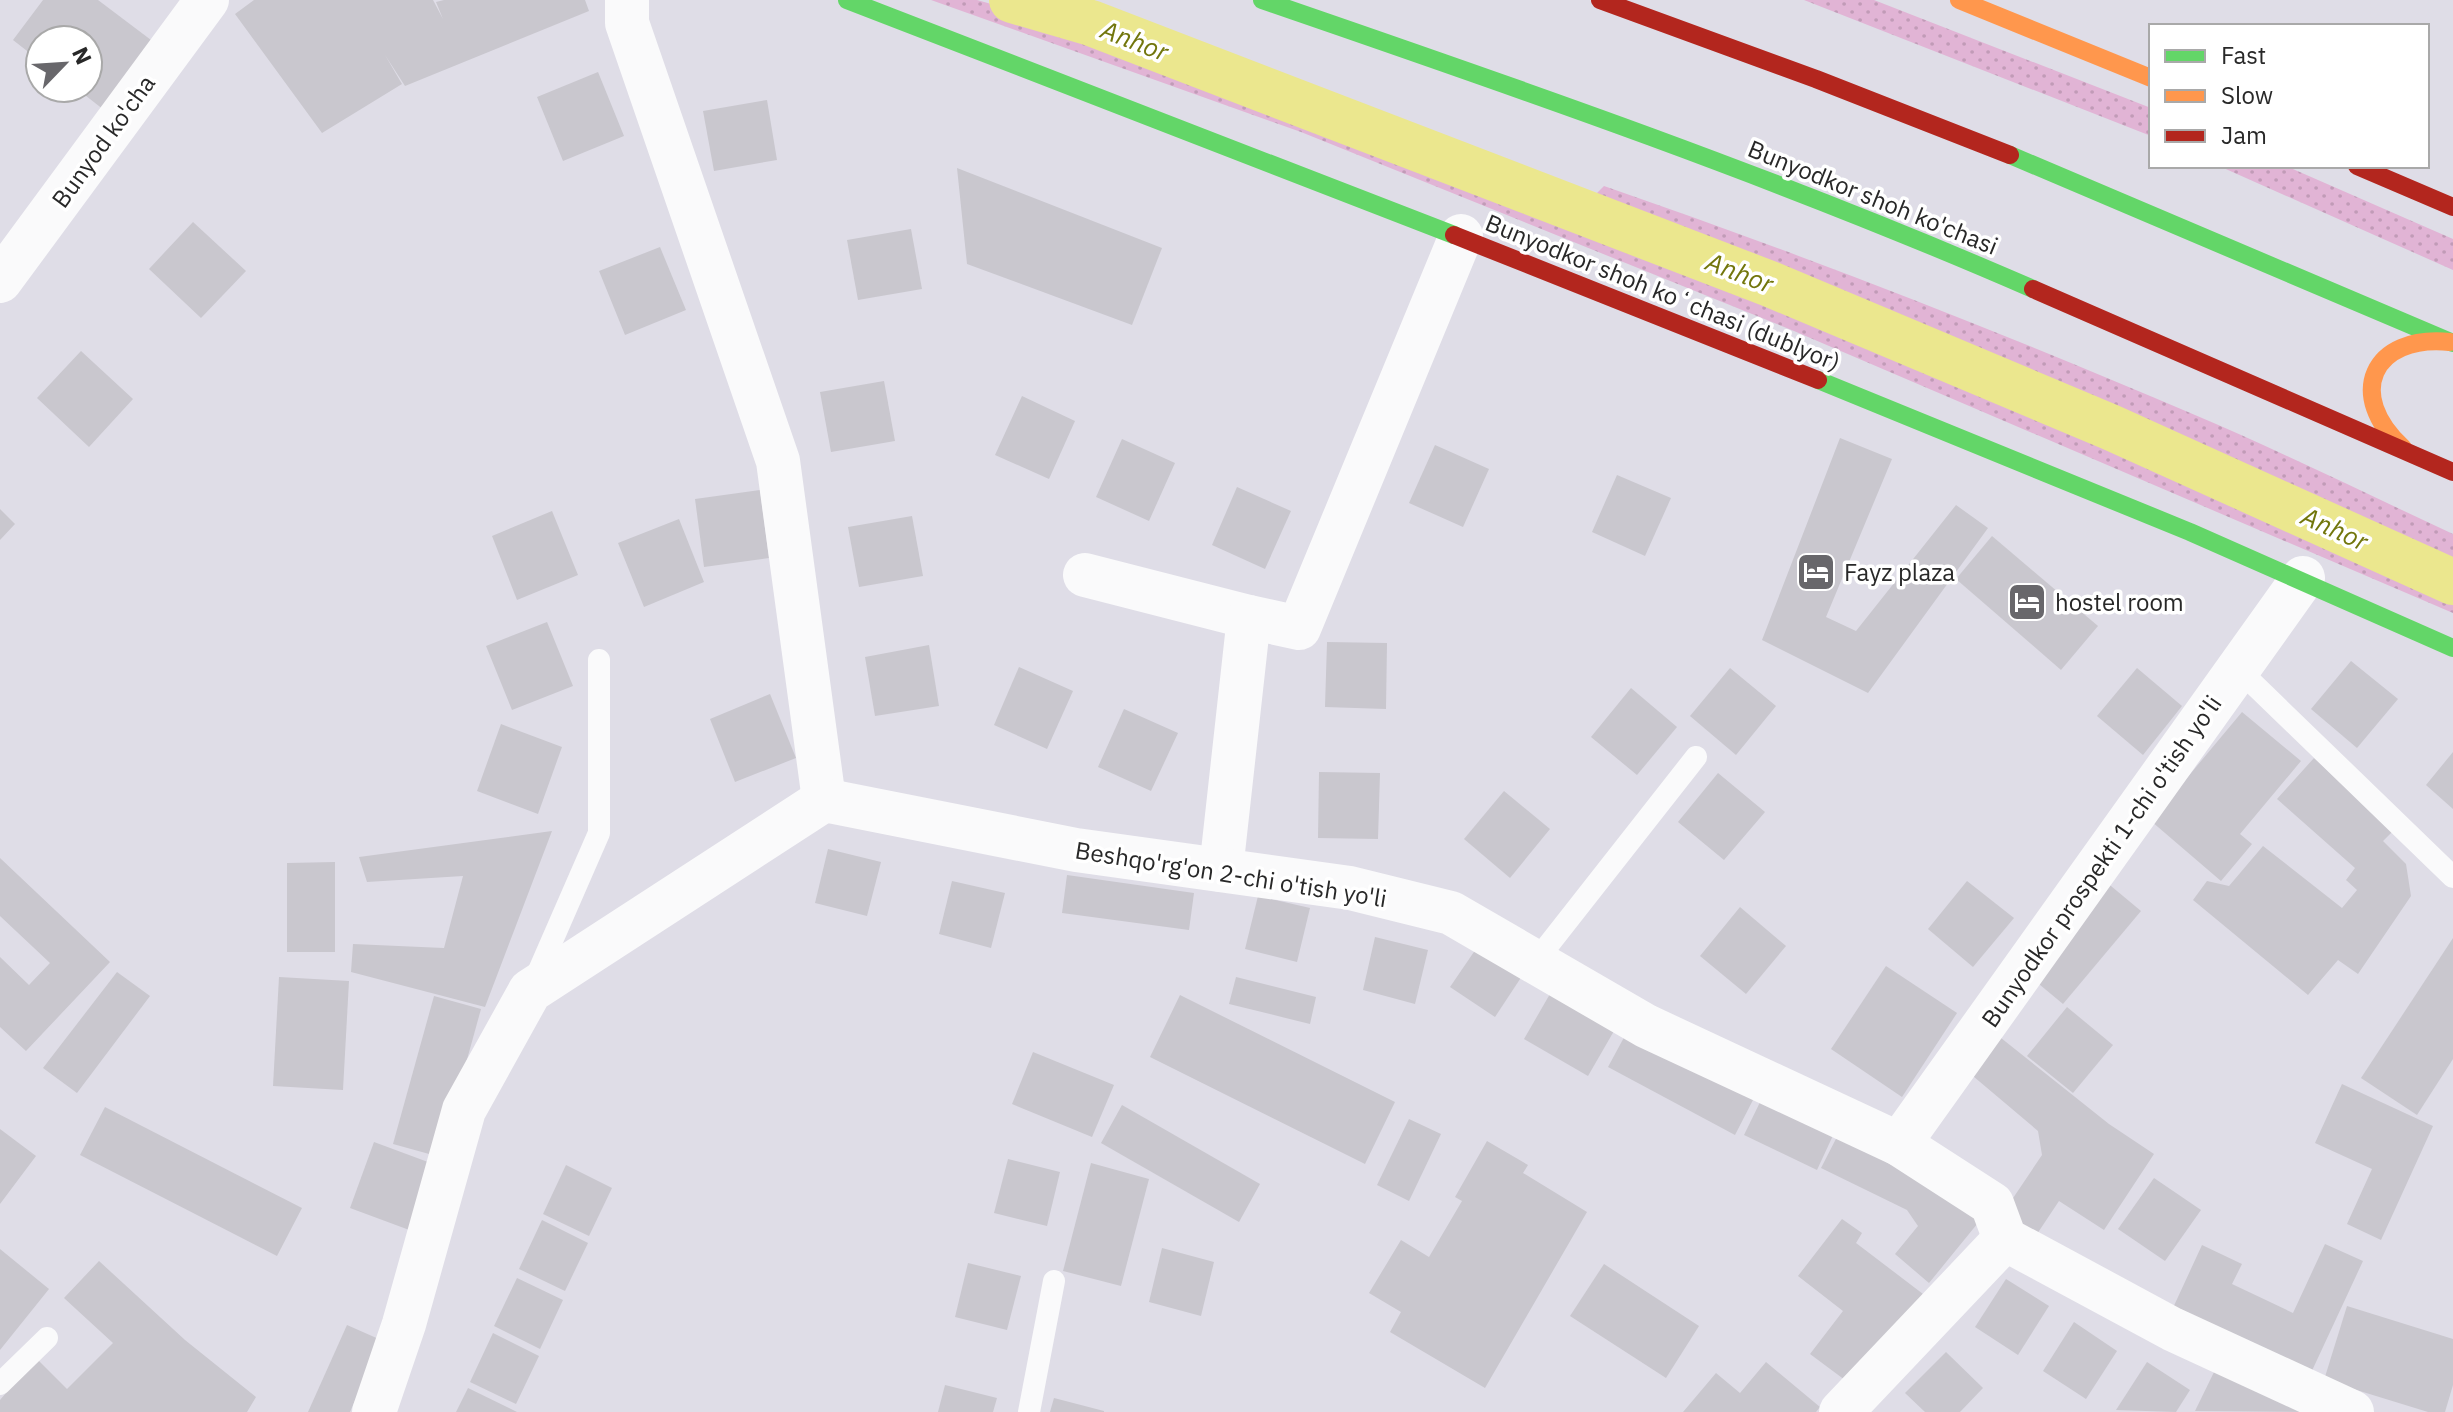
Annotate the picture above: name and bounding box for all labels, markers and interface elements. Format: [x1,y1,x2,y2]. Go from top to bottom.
water label: Anhor [1096,11,1175,69]
north arrow [24,24,104,104]
legend [2149,24,2429,168]
text: Fast [2221,39,2266,71]
text: N [66,42,99,69]
street label: Bunyod ko'cha [44,68,162,214]
text: Slow [2221,79,2273,111]
text: Jam [2221,119,2267,151]
street label: Bunyodkor shoh ko'chasi [1743,132,2003,262]
street label: Bunyodkor shoh koʻchasi (dublyor) [1481,206,1845,378]
water label: Anhor [1701,243,1780,301]
water label: Anhor [2295,498,2375,558]
hotel icon: Fayz plaza [1795,551,1837,593]
place label: Fayz plaza [1844,556,1955,588]
hotel icon: hostel room [2006,581,2048,623]
place label: hostel room [2055,586,2184,618]
street label: Bunyodkor prospekti 1-chi o'tish yo'li [1974,689,2228,1033]
street label: Beshqo'rg'on 2-chi o'tish yo'li [1073,834,1389,914]

